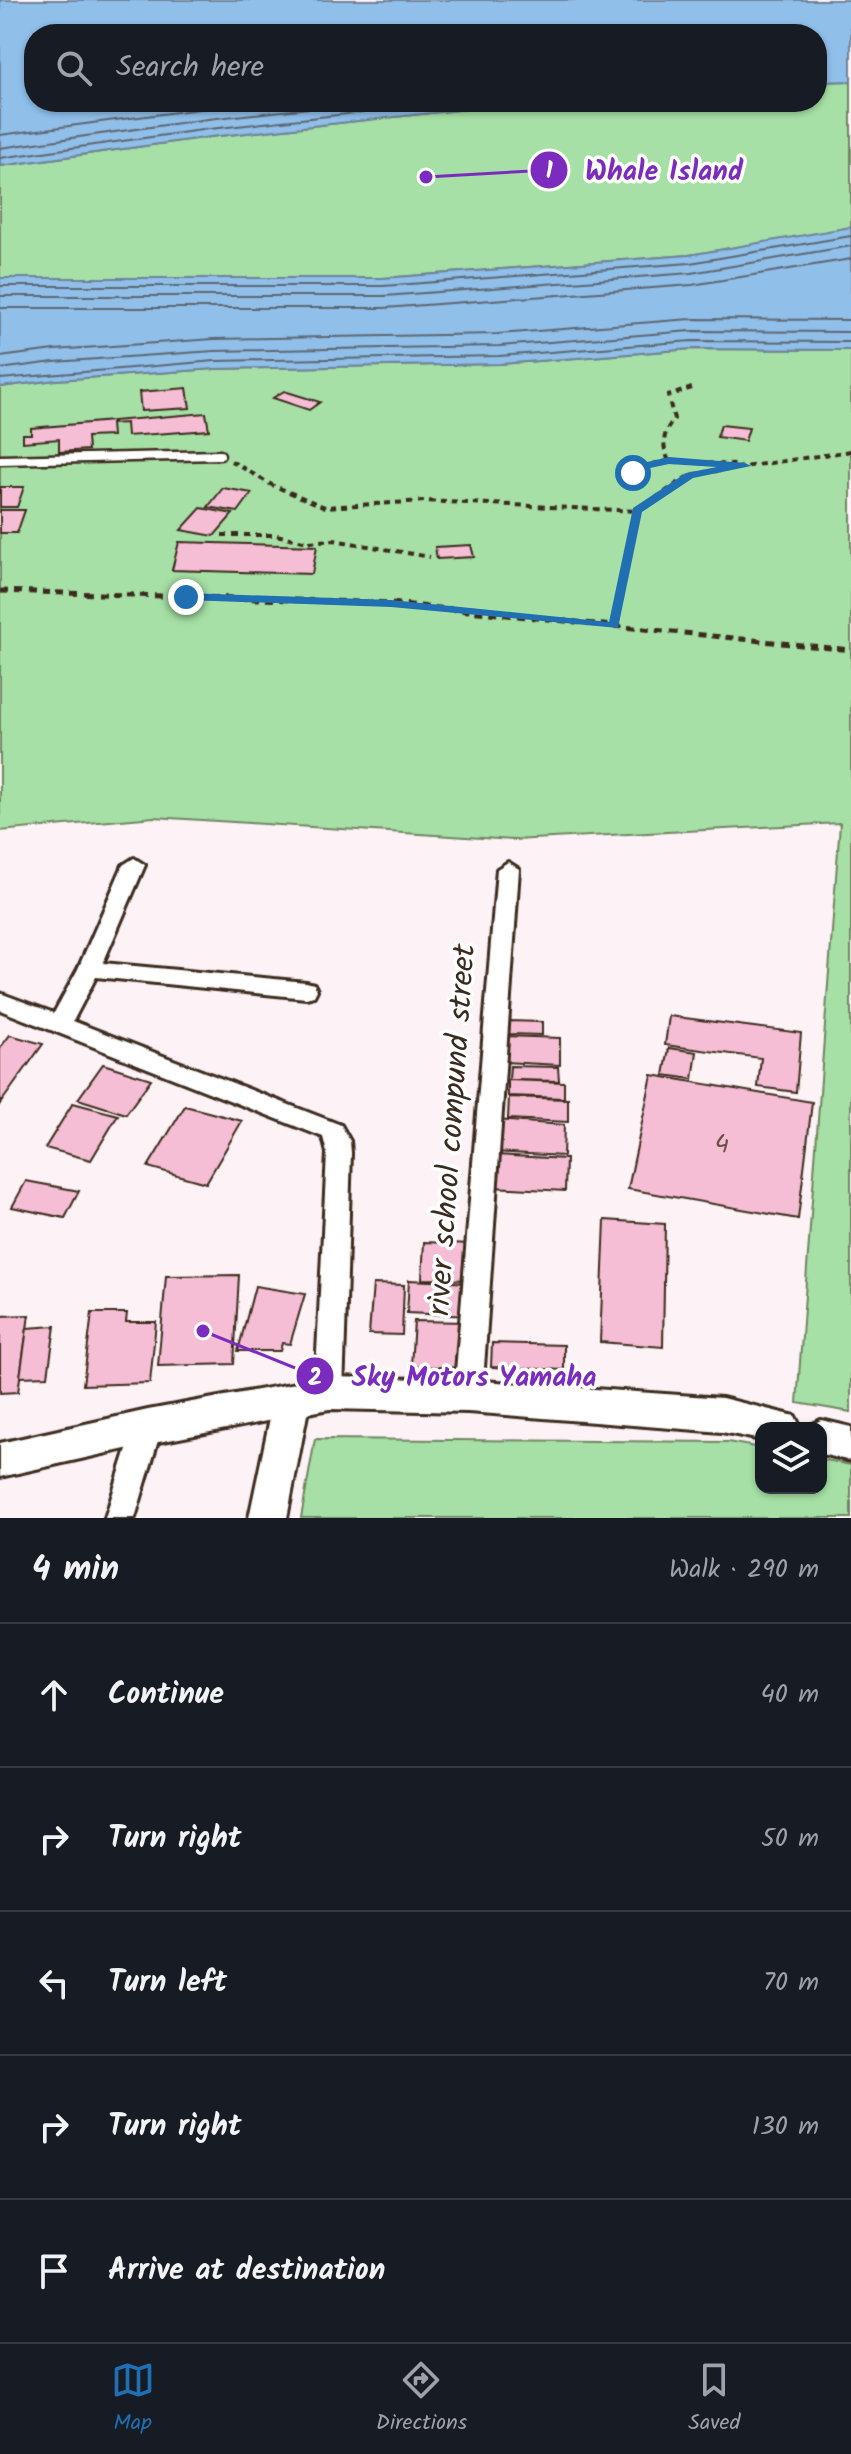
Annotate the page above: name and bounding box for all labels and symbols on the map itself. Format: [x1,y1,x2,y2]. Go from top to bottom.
callout: Whale Island [529,144,759,196]
text: Whale Island [585,150,744,195]
text: 1 [545,152,553,191]
route start [615,455,651,491]
route end [168,579,204,615]
street label: river school compund street [415,942,491,1318]
house number: 4 [715,1124,729,1166]
callout: Sky Motors Yamaha [295,1350,612,1402]
text: Sky Motors Yamaha [351,1356,597,1401]
text: 2 [308,1359,322,1398]

